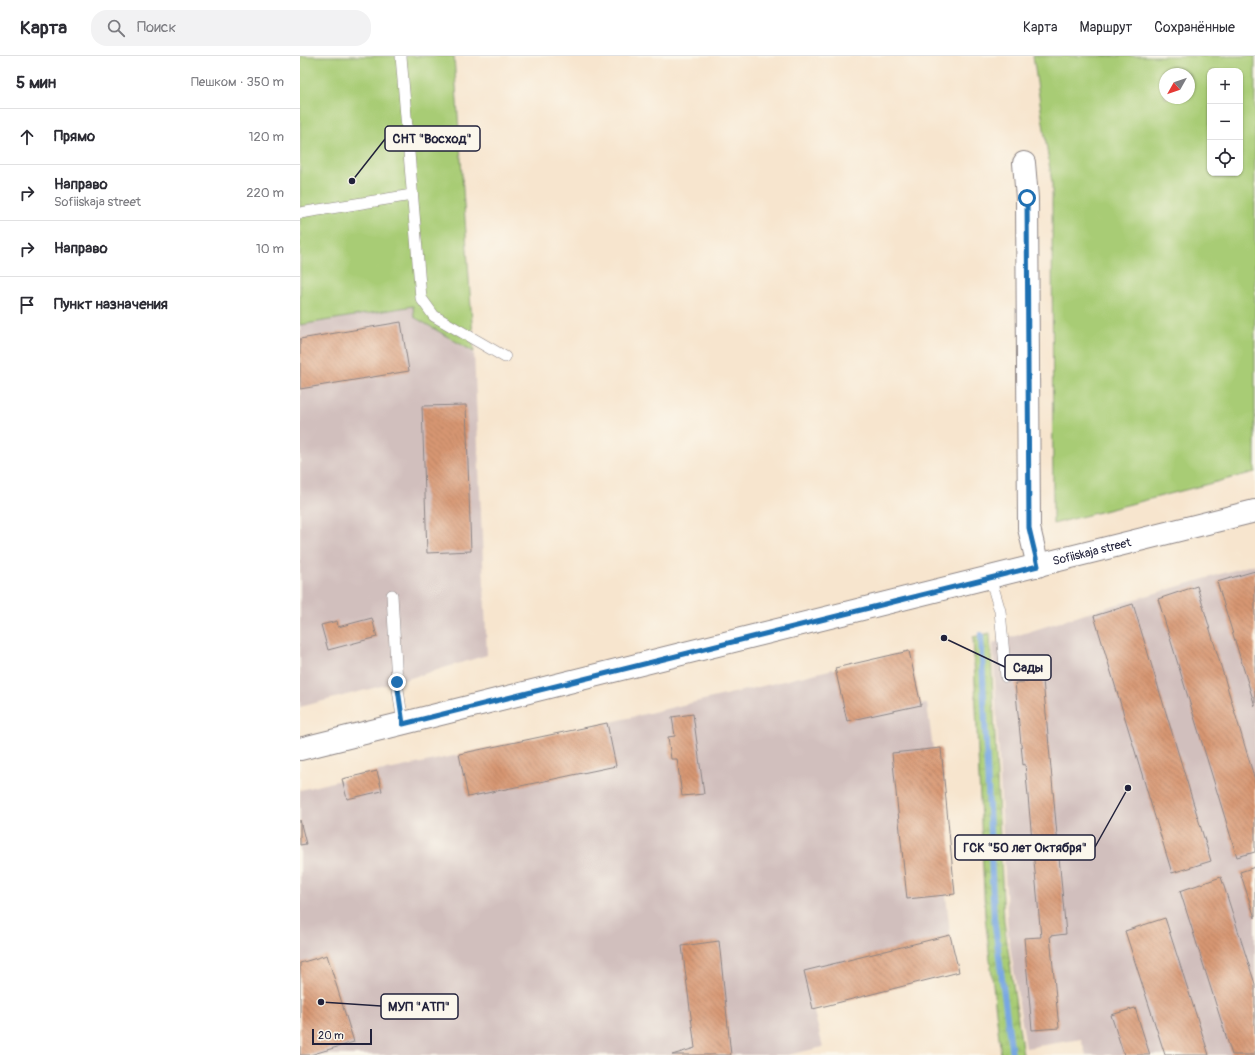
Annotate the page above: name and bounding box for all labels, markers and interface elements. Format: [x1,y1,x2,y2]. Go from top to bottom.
search box [91,10,371,46]
text: Карта [20,16,67,40]
icon: search [105,17,127,39]
text: Поиск [137,18,176,37]
text: Карта [1023,19,1058,36]
text: Маршрут [1080,19,1132,36]
text: Сохранённые [1154,19,1235,36]
north arrow [1159,68,1195,104]
map controls [1207,68,1243,176]
button: + [1207,68,1243,104]
text: 5 мин [16,72,56,93]
text: Пешком · 350 m [191,74,284,90]
button: − [1207,104,1243,140]
icon: ahead [16,126,38,148]
callout: СНТ "Восход" [385,126,480,151]
text: Прямо [54,127,95,146]
text: 120 m [248,129,284,145]
text: СНТ "Восход" [392,131,472,147]
button: locate [1207,140,1243,176]
text: Направо [54,175,108,194]
icon: right [16,182,38,204]
text: 220 m [246,185,284,201]
route start [1018,189,1036,207]
text: Sofiiskaja street [54,194,141,210]
icon: right [16,238,38,260]
text: Направо [54,239,108,258]
text: 10 m [256,241,284,257]
icon: arrive [16,294,38,316]
text: Пункт назначения [54,295,168,314]
street label: Sofiiskaja street [1051,535,1133,569]
callout: Сады [1005,655,1051,680]
text: Сады [1013,660,1043,676]
route end [388,673,406,691]
callout: ГСК "50 лет Октября" [955,835,1095,860]
text: ГСК "50 лет Октября" [963,840,1087,856]
callout: МУП "АТП" [381,994,458,1019]
text: МУП "АТП" [388,999,450,1015]
scale bar [312,1027,372,1046]
text: 20 m [318,1029,344,1042]

